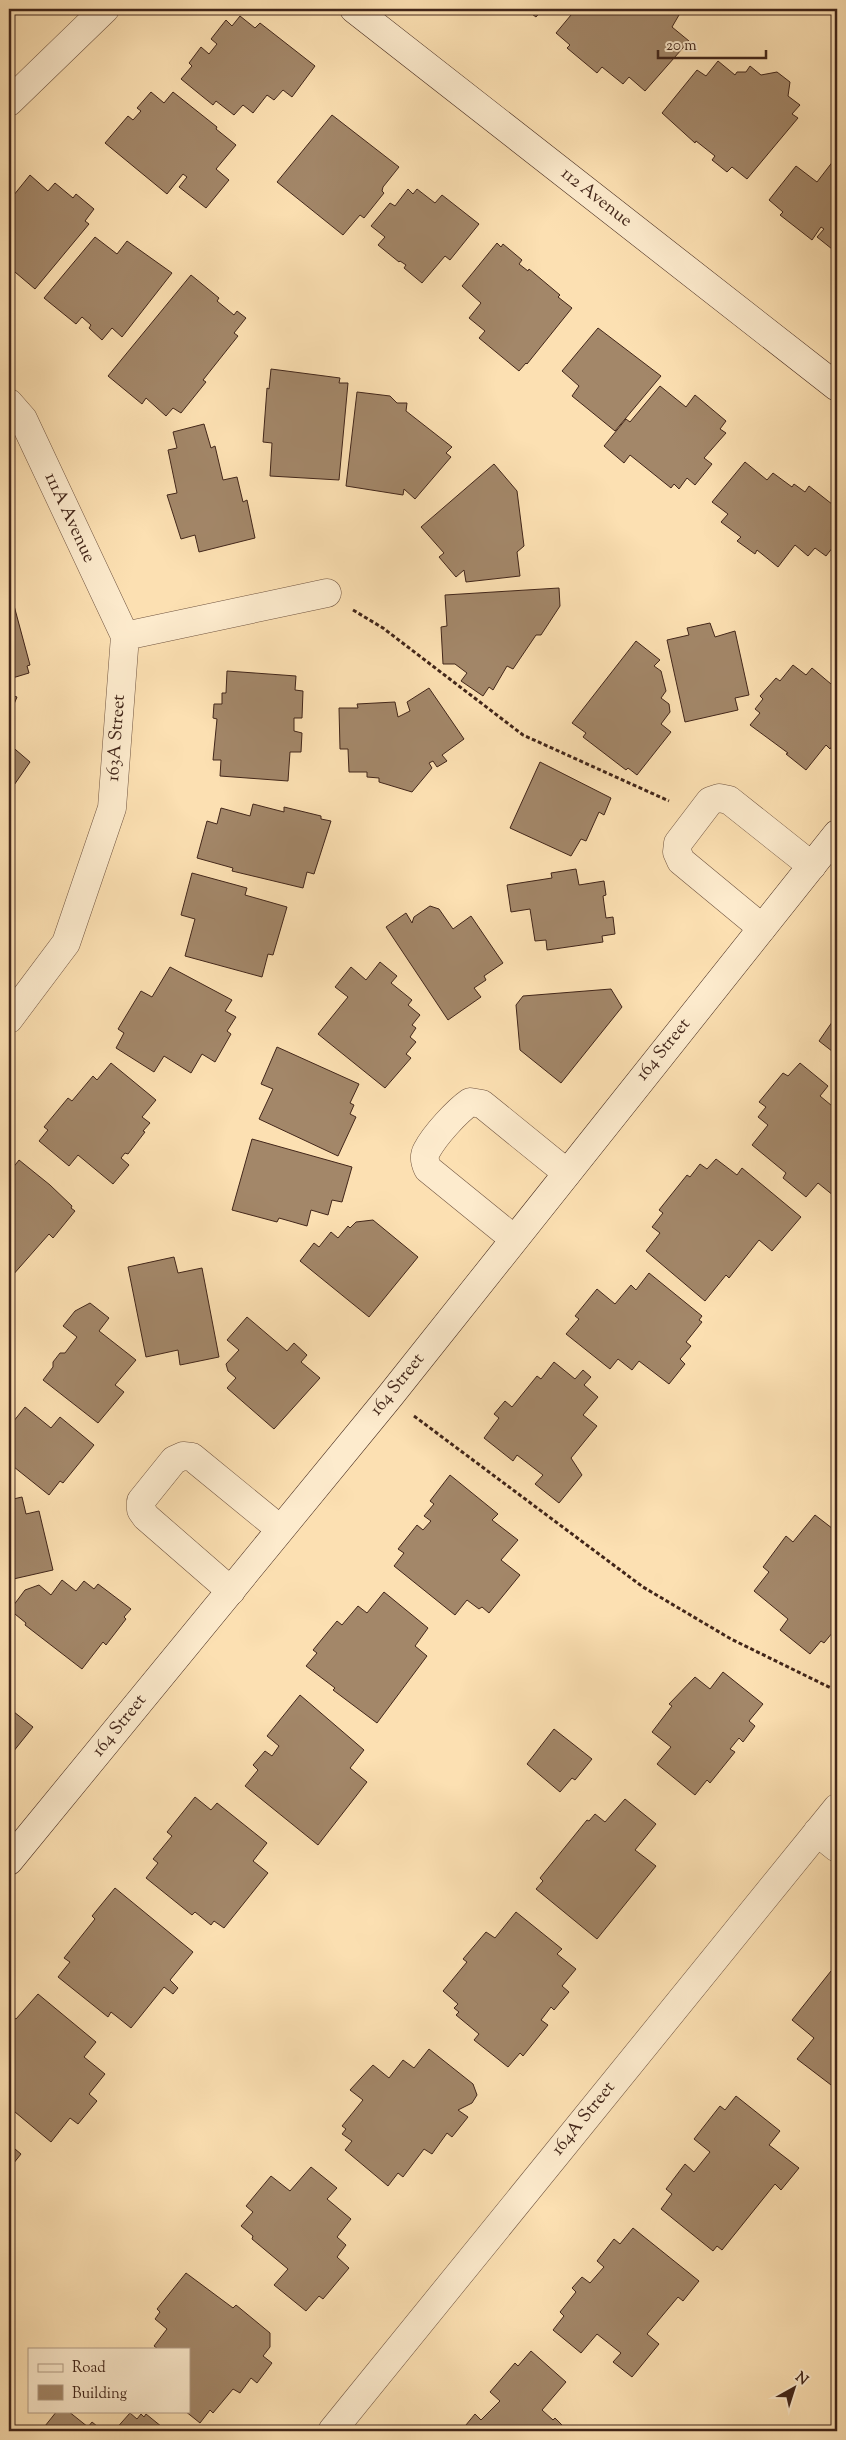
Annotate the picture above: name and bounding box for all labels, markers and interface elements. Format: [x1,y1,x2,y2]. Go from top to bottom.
scale bar [658,28,766,60]
text: 20 m [666,36,697,57]
street label: 112 Avenue [555,162,637,234]
street label: 111A Avenue [37,469,101,567]
street label: 163A Street [101,694,133,782]
street label: 164 Street [631,1013,697,1087]
street label: 164 Street [365,1348,431,1422]
street label: 164 Street [87,1689,153,1763]
street label: 164A Street [546,2076,622,2162]
legend [28,2348,190,2412]
text: Road [72,2358,106,2379]
north arrow [768,2362,818,2412]
text: N [790,2368,812,2391]
text: Building [72,2384,127,2405]

